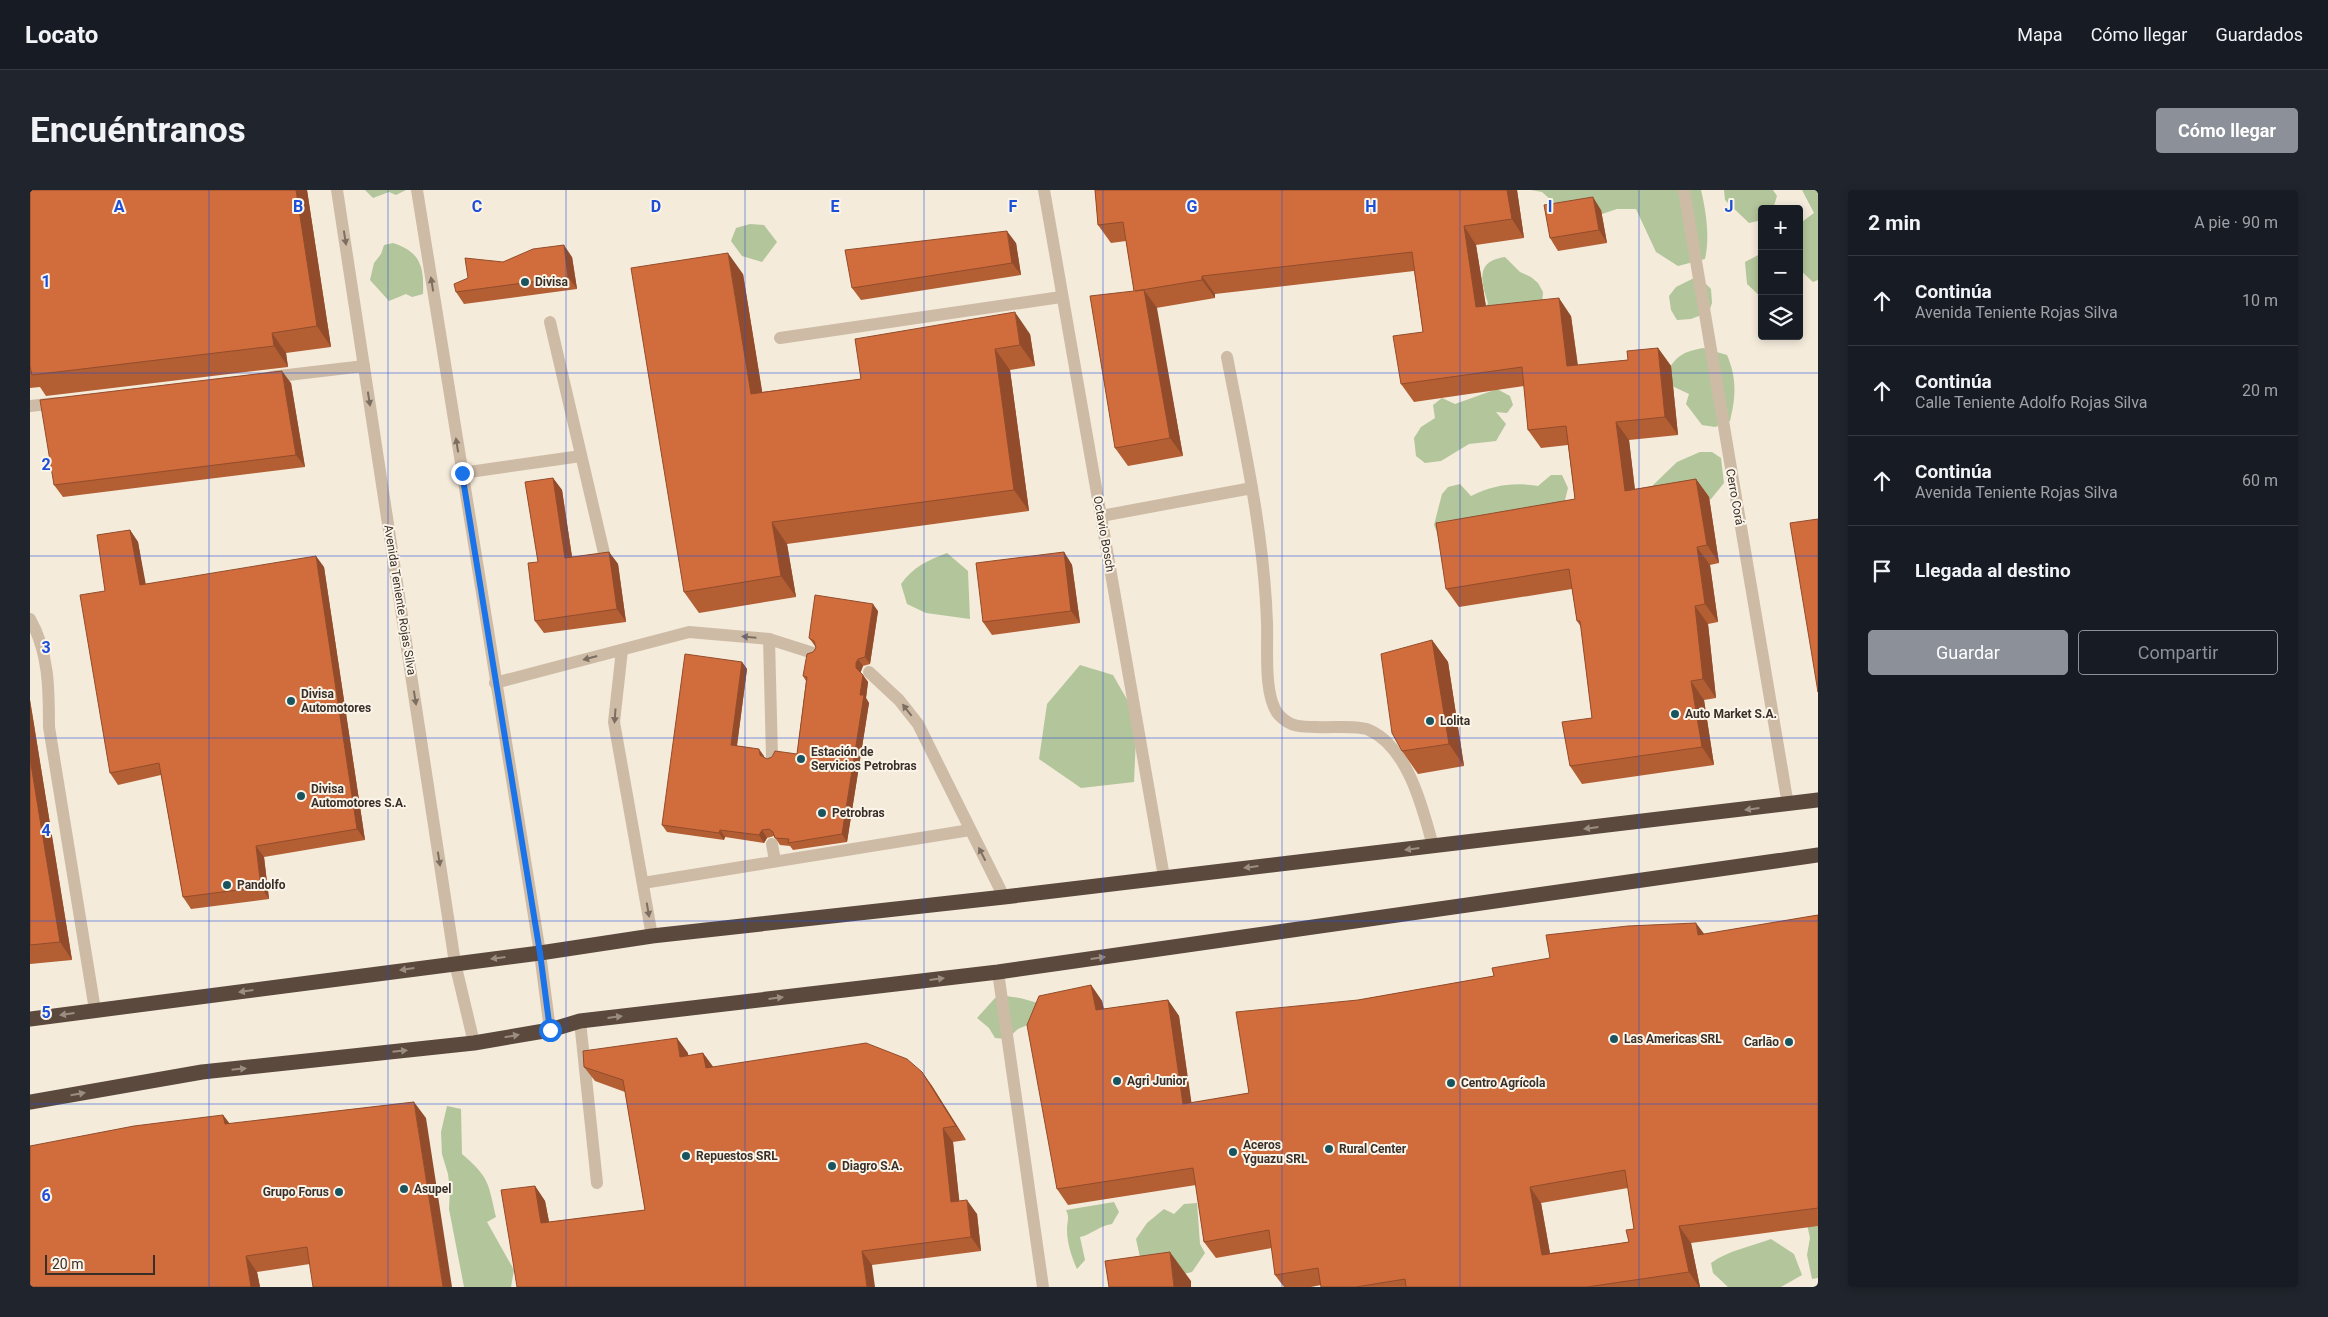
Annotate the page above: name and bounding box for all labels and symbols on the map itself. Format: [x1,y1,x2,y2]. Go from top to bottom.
text: A [114,197,125,216]
text: B [293,197,303,216]
text: C [472,197,482,216]
text: D [651,197,661,216]
text: E [831,197,840,216]
text: F [1009,197,1018,216]
text: G [1187,197,1198,216]
text: H [1365,197,1377,216]
text: I [1548,197,1552,216]
text: J [1725,197,1733,216]
one-way arrow [341,231,349,247]
text: 1 [41,272,51,291]
place label: Divisa [535,275,568,289]
one-way arrow [427,276,435,292]
marker: Divisa [519,276,531,288]
one-way arrow [366,391,374,407]
one-way arrow [453,436,461,452]
text: 2 [41,455,51,474]
route end [451,462,474,485]
street label: Cerro Corá [1723,468,1747,526]
street label: Octavio Bosch [1090,495,1118,573]
street label: Avenida Teniente Rojas Silva [381,524,419,676]
one-way arrow [741,633,757,641]
text: 3 [41,638,51,657]
one-way arrow [583,655,598,663]
place label: Divisa Automotores [301,687,371,715]
one-way arrow [411,690,419,706]
marker: Divisa Automotores [285,695,297,707]
one-way arrow [902,703,912,717]
place label: Auto Market S.A. [1685,707,1777,721]
one-way arrow [611,708,619,724]
marker: Auto Market S.A. [1669,708,1681,720]
place label: Lolita [1440,714,1471,728]
marker: Lolita [1424,715,1436,727]
place label: Estación de Servicios Petrobras [811,745,917,773]
marker: Estación de Servicios Petrobras [795,753,807,765]
place label: Divisa Automotores S.A. [311,782,407,810]
marker: Divisa Automotores S.A. [295,790,307,802]
one-way arrow [1744,805,1760,813]
place label: Petrobras [832,806,885,820]
marker: Petrobras [816,807,828,819]
text: 4 [41,821,51,840]
one-way arrow [1583,824,1599,832]
one-way arrow [1404,845,1420,853]
one-way arrow [978,847,986,861]
one-way arrow [436,851,444,867]
one-way arrow [1242,863,1258,871]
place label: Pandolfo [237,878,286,892]
marker: Pandolfo [221,879,233,891]
one-way arrow [644,903,652,919]
one-way arrow [489,954,505,962]
one-way arrow [1091,954,1107,962]
one-way arrow [399,965,415,973]
one-way arrow [930,975,946,983]
one-way arrow [237,987,253,995]
one-way arrow [768,994,784,1002]
text: 5 [41,1003,51,1022]
one-way arrow [59,1010,75,1018]
one-way arrow [607,1013,623,1021]
route start [539,1019,562,1042]
one-way arrow [504,1032,520,1040]
place label: Las Americas SRL [1624,1032,1722,1046]
marker: Las Americas SRL [1608,1033,1620,1045]
place label: Carlāo [1744,1035,1779,1049]
marker: Carlāo [1783,1036,1795,1048]
one-way arrow [392,1047,408,1055]
one-way arrow [231,1064,247,1072]
place label: Agri Junior [1127,1074,1188,1088]
marker: Agri Junior [1111,1075,1123,1087]
place label: Centro Agrícola [1461,1076,1546,1090]
marker: Centro Agrícola [1445,1077,1457,1089]
one-way arrow [70,1089,86,1097]
place label: Aceros Yguazu SRL [1243,1138,1308,1166]
place label: Rural Center [1339,1142,1407,1156]
marker: Rural Center [1323,1143,1335,1155]
marker: Aceros Yguazu SRL [1227,1146,1239,1158]
place label: Repuestos SRL [696,1149,778,1163]
marker: Repuestos SRL [680,1150,692,1162]
place label: Diagro S.A. [842,1159,903,1173]
marker: Diagro S.A. [826,1160,838,1172]
place label: Asupel [414,1182,451,1196]
marker: Asupel [398,1183,410,1195]
place label: Grupo Forus [263,1185,329,1199]
text: 6 [41,1186,51,1205]
marker: Grupo Forus [333,1186,345,1198]
scale bar [45,1252,155,1275]

